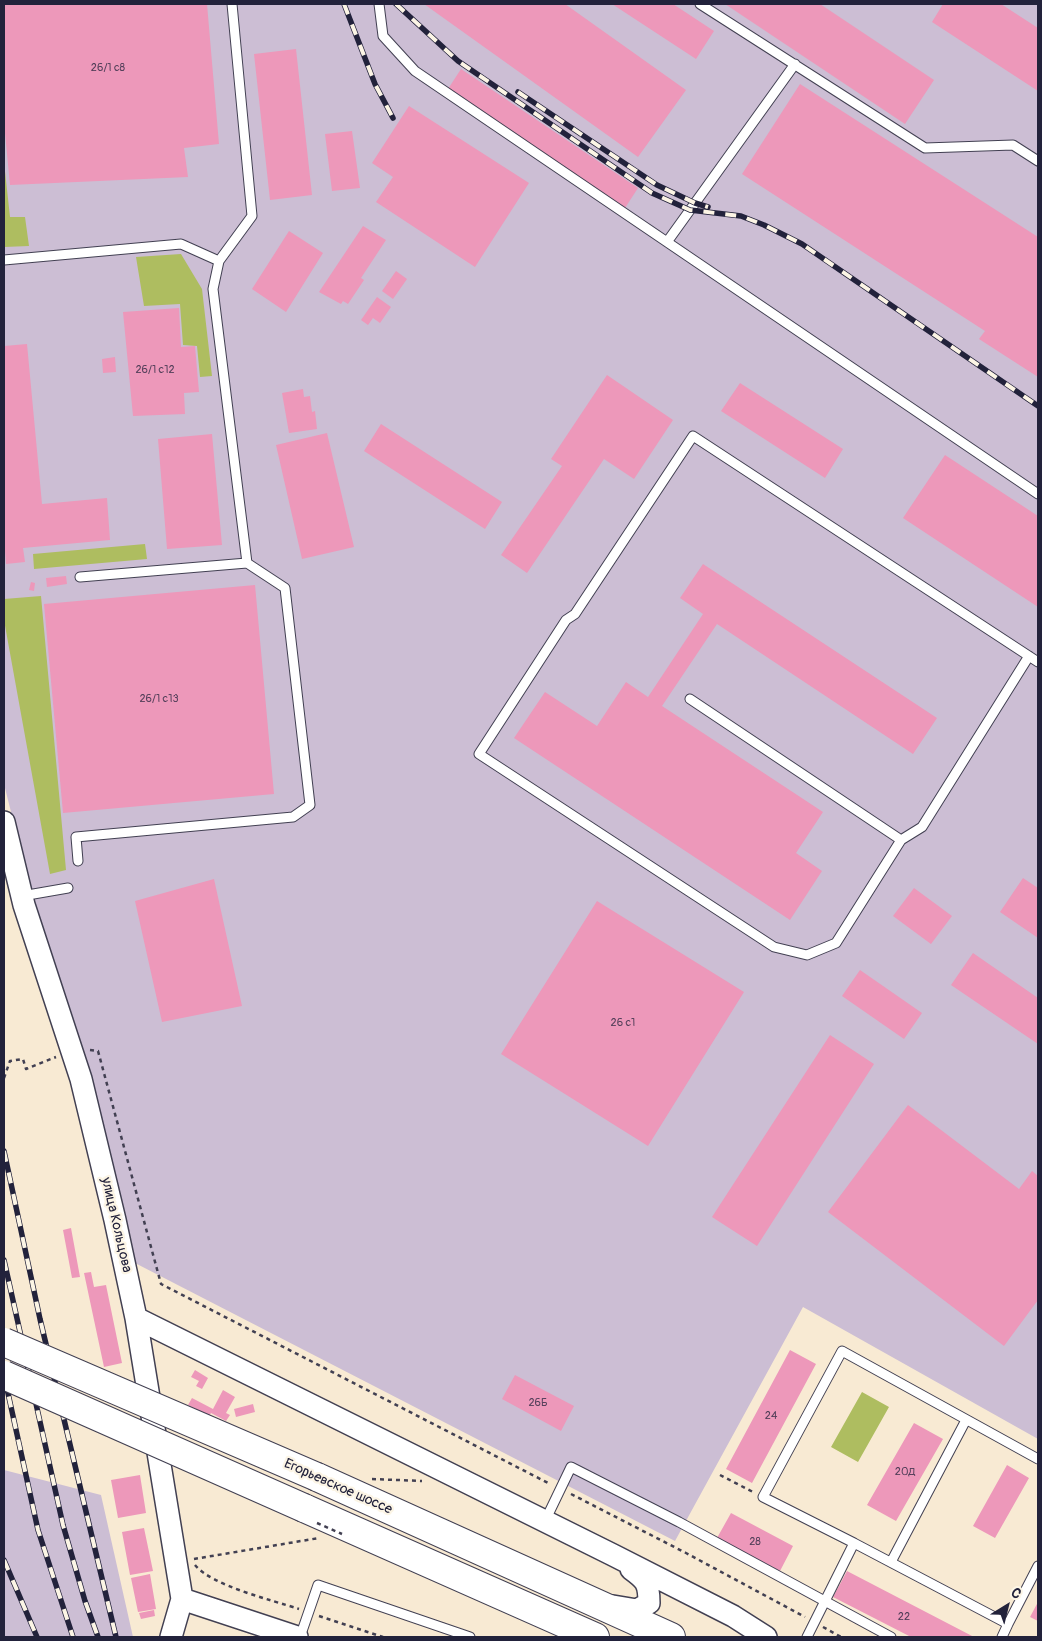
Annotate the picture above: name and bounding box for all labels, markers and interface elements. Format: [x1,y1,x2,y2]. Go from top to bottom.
house number: 26/1 с8 [91,61,125,75]
house number: 26/1 с12 [135,363,175,377]
house number: 26/1 с13 [139,692,179,706]
house number: 26 с1 [611,1016,635,1030]
street label: улица Кольцова [97,1176,135,1274]
house number: 26Б [528,1396,548,1410]
house number: 24 [765,1409,777,1423]
street label: Егорьевское шоссе [281,1456,395,1518]
house number: 20Д [895,1465,915,1479]
house number: 28 [749,1535,761,1549]
north arrow [982,1581,1032,1631]
text: С [1008,1584,1025,1603]
house number: 22 [898,1610,910,1624]

